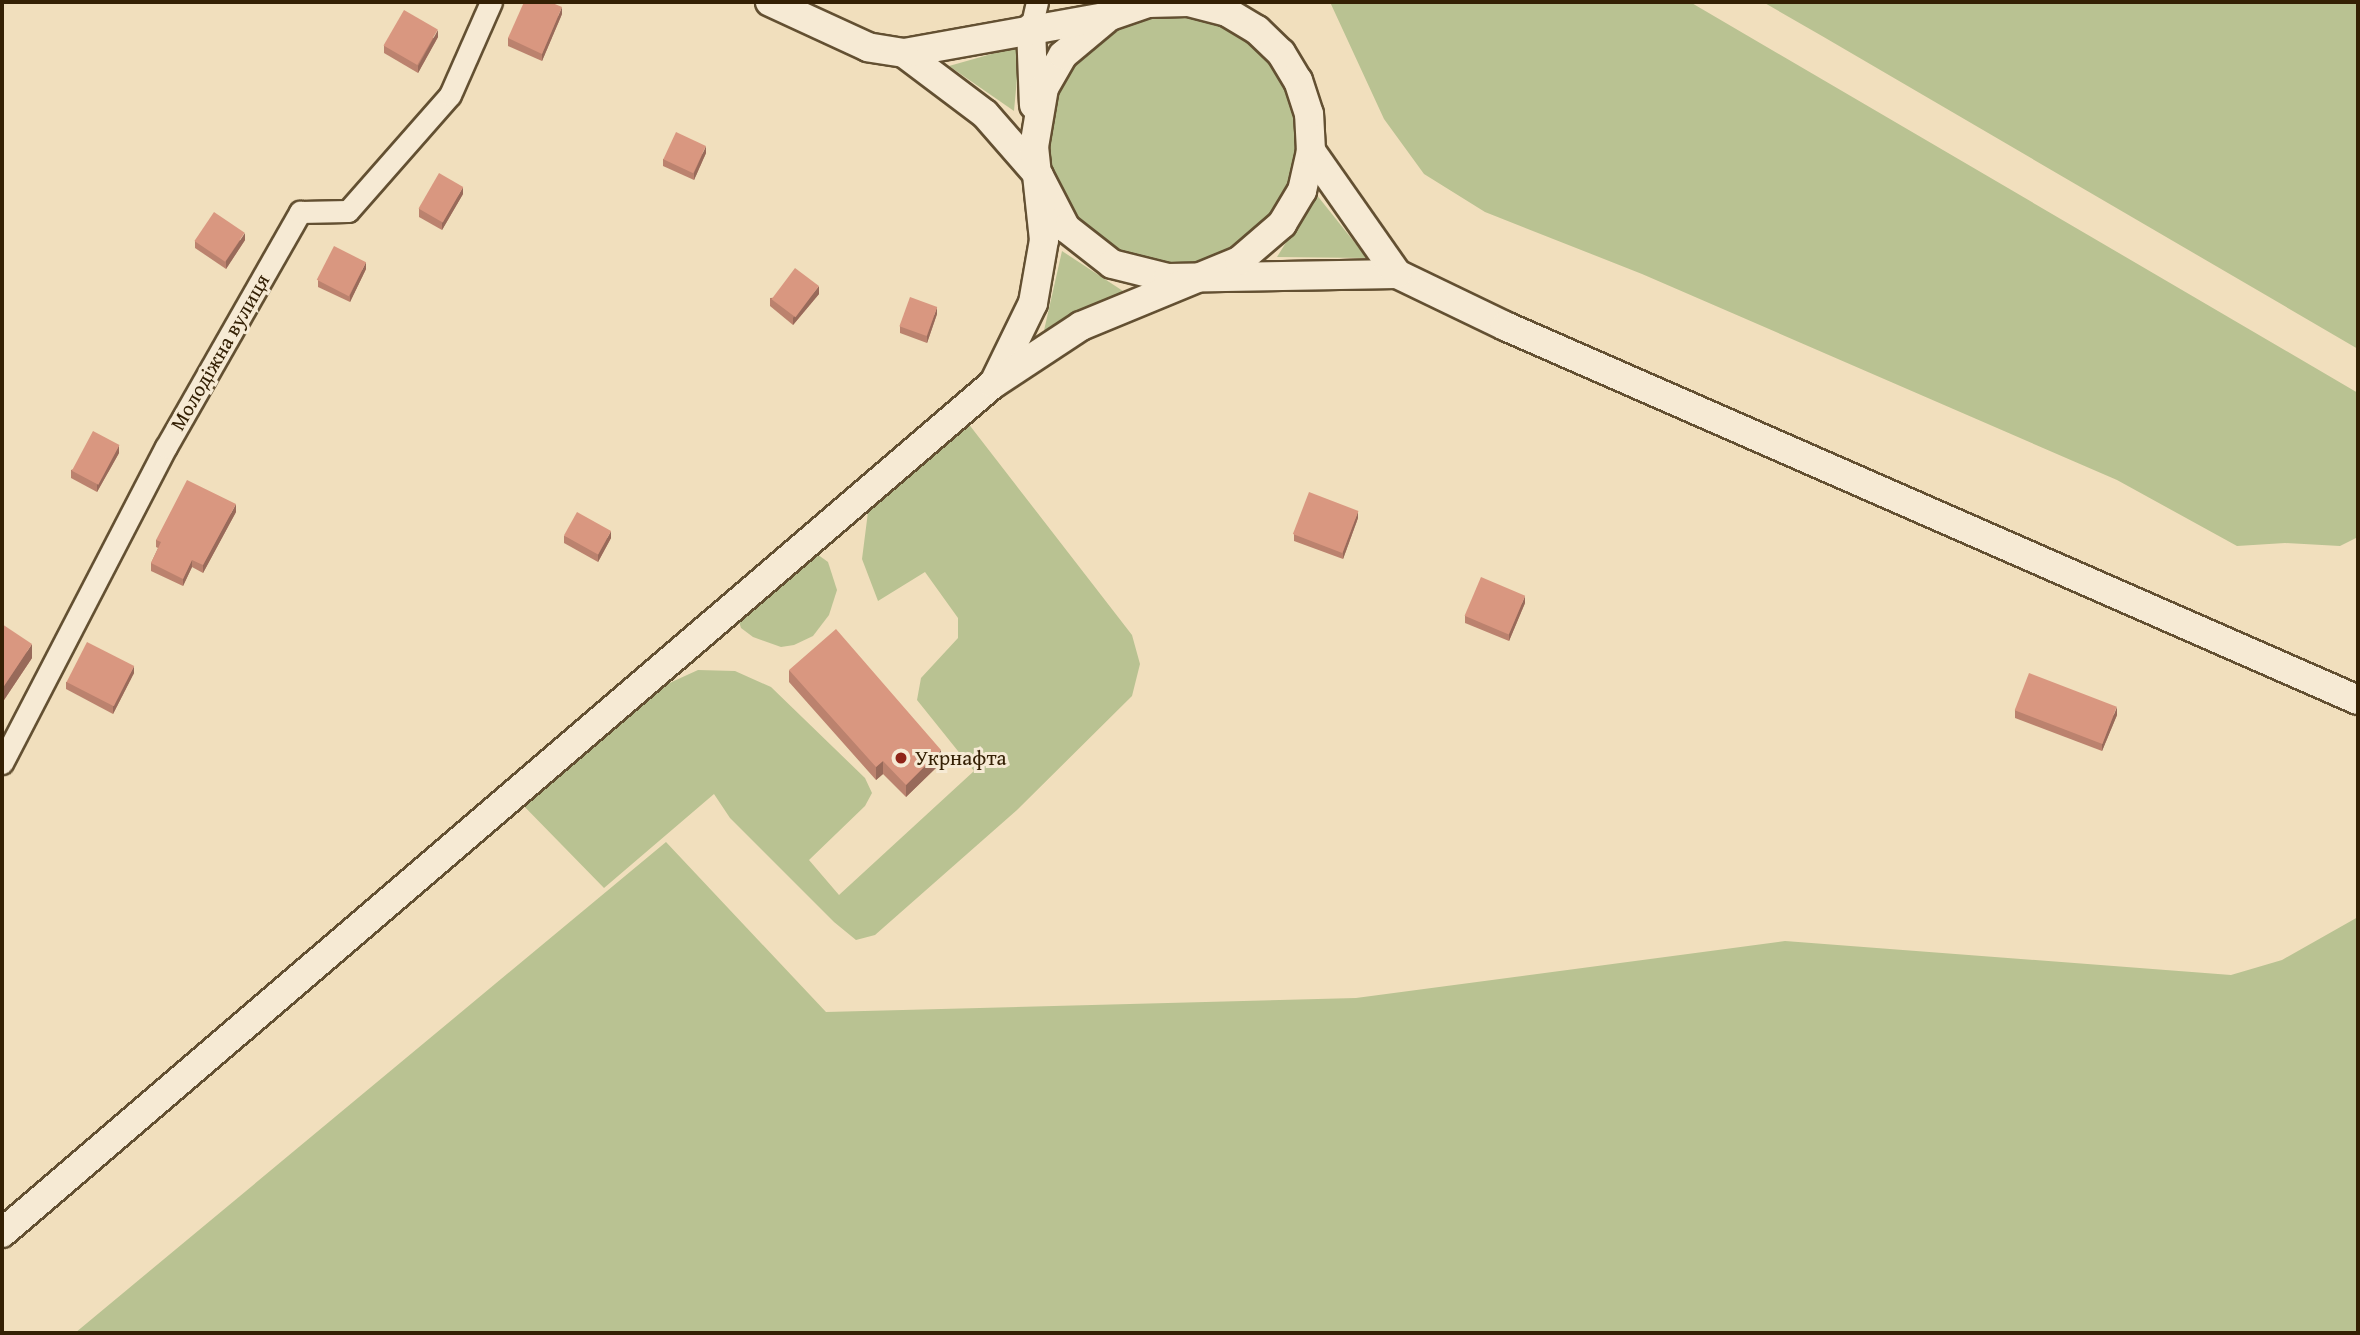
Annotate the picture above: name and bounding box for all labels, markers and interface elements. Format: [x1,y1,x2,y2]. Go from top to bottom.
street label: Молодіжна вулиця [165,269,275,435]
place label: Укрнафта [915,745,1007,771]
marker: Укрнафта [893,750,909,766]

